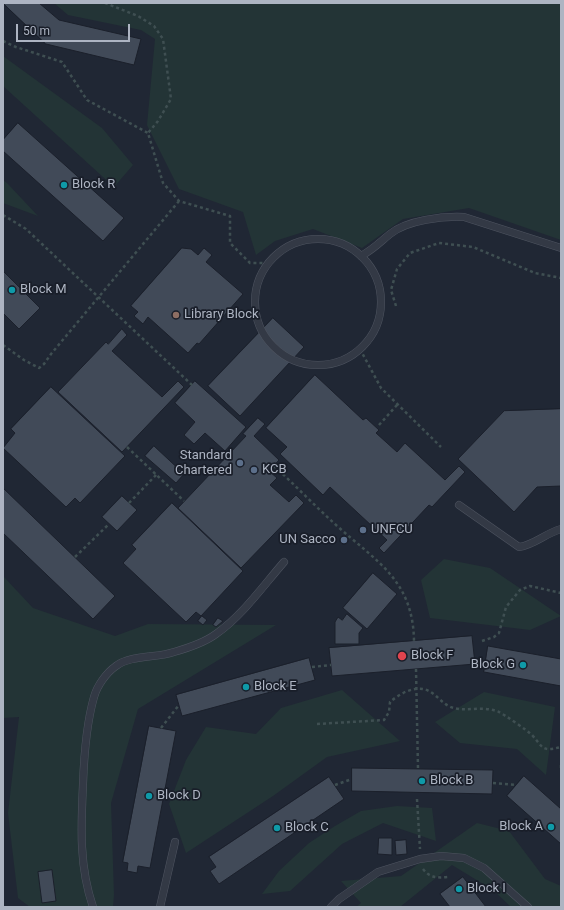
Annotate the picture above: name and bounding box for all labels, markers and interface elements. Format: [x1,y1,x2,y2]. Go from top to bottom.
scale bar [18,16,132,42]
text: 50 m [23,24,50,38]
place label: Block R [72,177,115,193]
marker: Block R [59,180,69,190]
place label: Block M [20,282,67,298]
marker: Block M [7,285,17,295]
place label: Library Block [184,307,259,323]
marker: Library Block [171,310,181,320]
place label: Standard Chartered [175,448,232,479]
marker: Standard Chartered [235,458,245,468]
place label: KCB [262,462,287,478]
marker: KCB [249,465,259,475]
place label: UNFCU [371,522,413,538]
marker: UNFCU [358,525,368,535]
place label: UN Sacco [279,532,336,548]
marker: UN Sacco [339,535,349,545]
place label: Block F [411,648,453,664]
marker: Block F [396,650,408,662]
place label: Block G [471,657,515,673]
marker: Block G [518,660,528,670]
place label: Block E [254,679,297,695]
marker: Block E [241,682,251,692]
place label: Block B [430,773,473,789]
marker: Block B [417,776,427,786]
place label: Block D [157,788,201,804]
marker: Block D [144,791,154,801]
place label: Block A [499,819,543,835]
place label: Block C [285,820,329,836]
marker: Block A [546,822,556,832]
marker: Block C [272,823,282,833]
place label: Block I [467,881,506,897]
marker: Block I [454,884,464,894]

